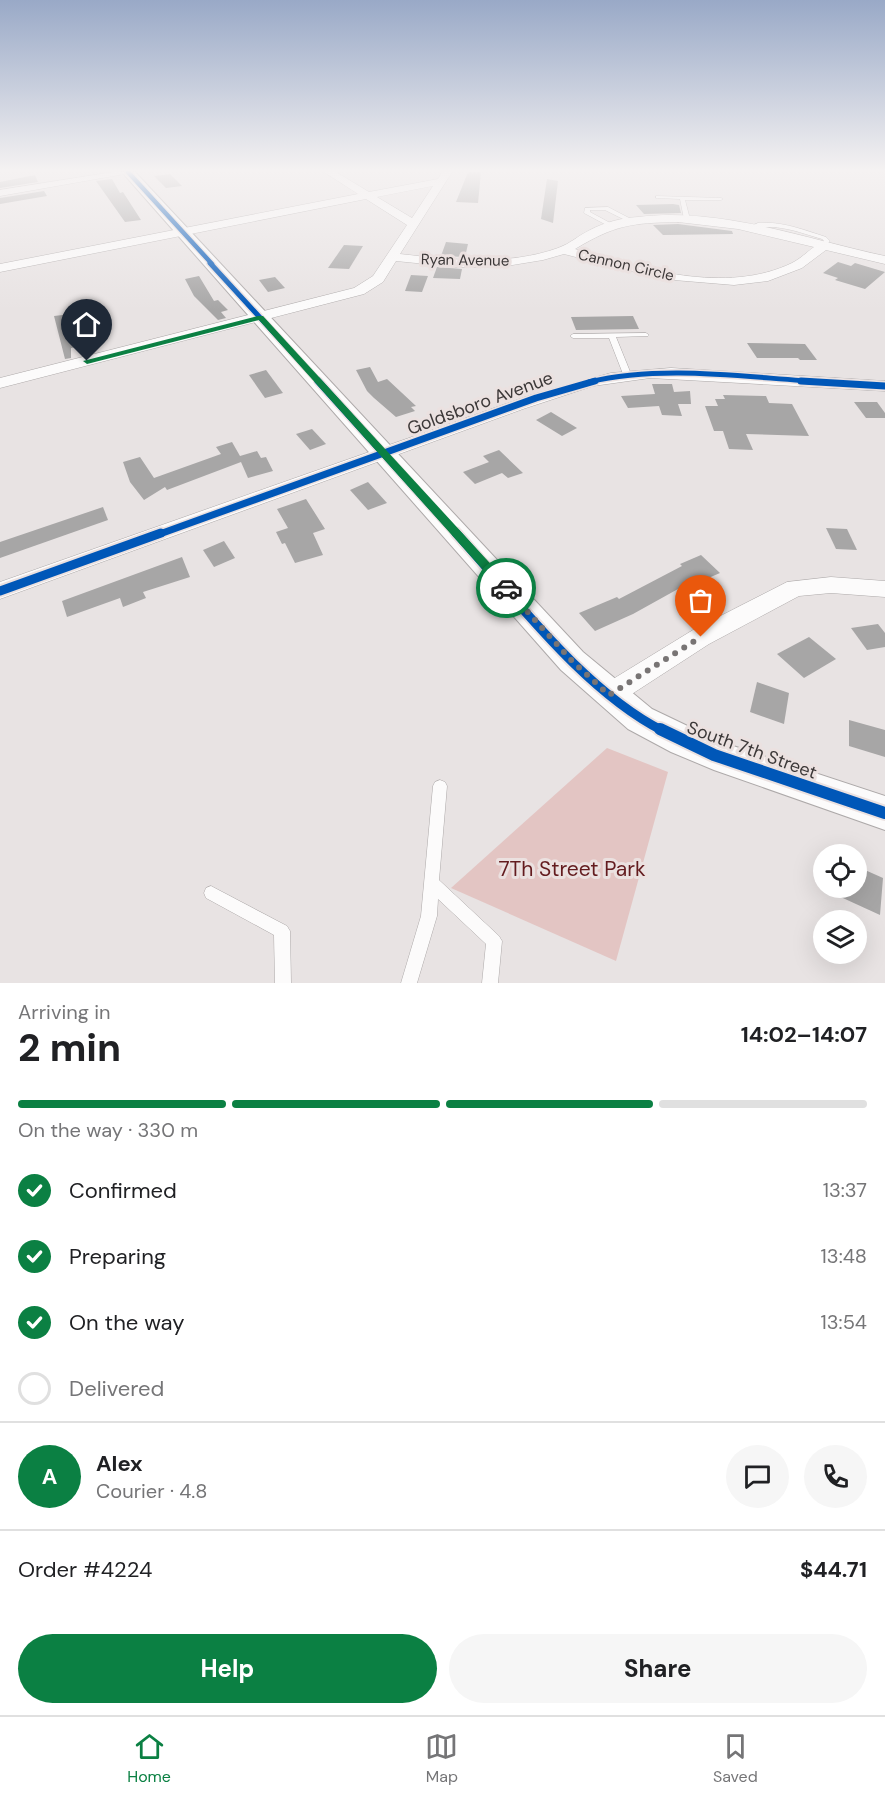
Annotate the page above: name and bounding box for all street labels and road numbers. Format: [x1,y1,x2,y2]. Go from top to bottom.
street label: Cannon Circle [576,244,676,286]
street label: Ryan Avenue [421,249,509,271]
street label: Goldsboro Avenue [404,365,556,441]
street label: South 7th Street [684,715,820,785]

